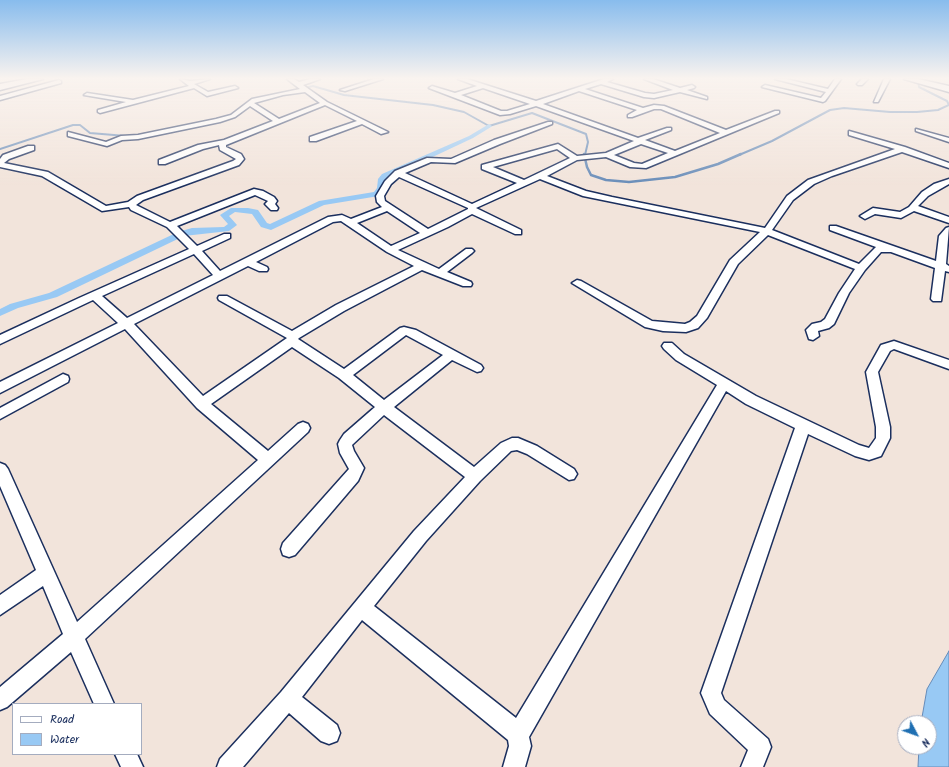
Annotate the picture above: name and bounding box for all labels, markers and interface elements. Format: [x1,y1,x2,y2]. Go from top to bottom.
legend [12,703,142,755]
text: Road [50,710,74,729]
north arrow [897,715,937,755]
text: Water [50,730,79,749]
text: N [916,734,934,751]

